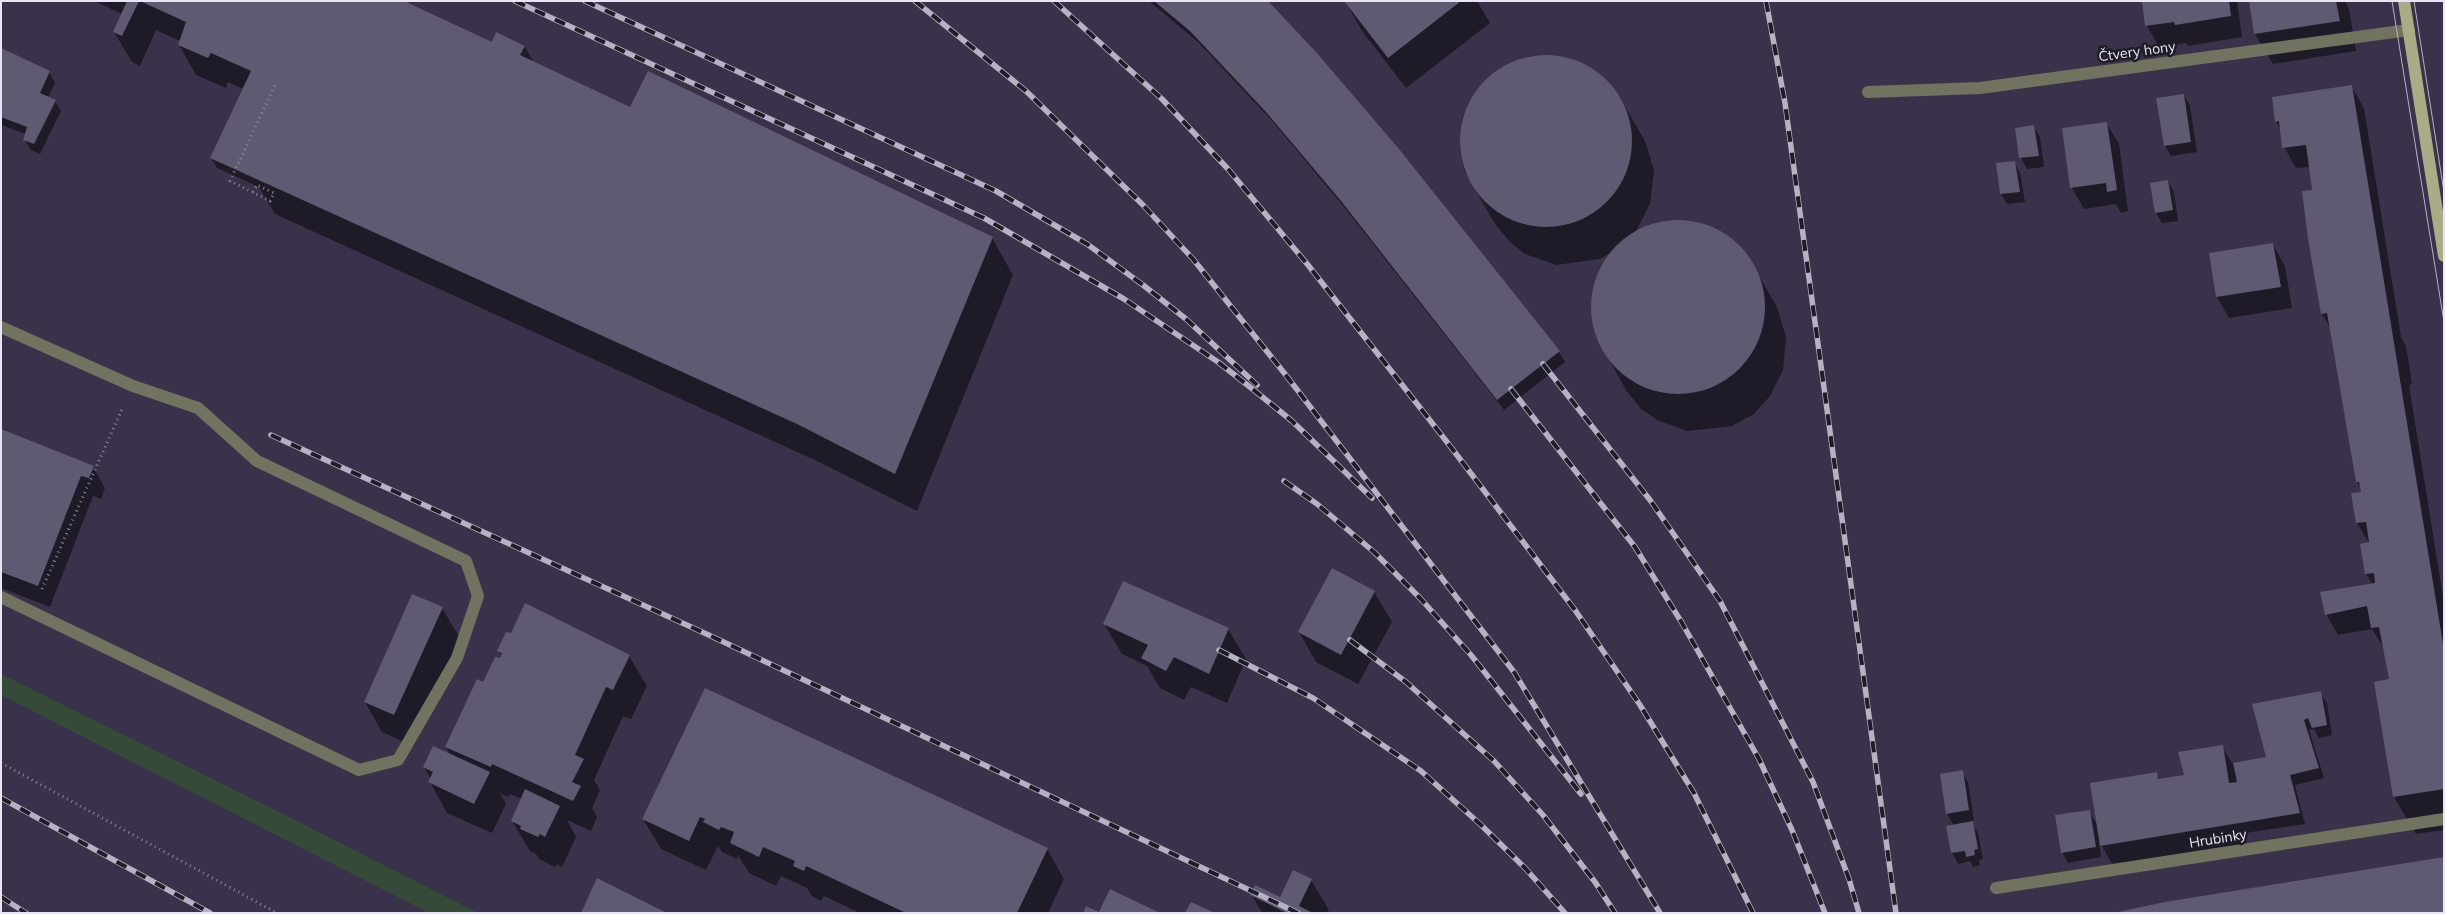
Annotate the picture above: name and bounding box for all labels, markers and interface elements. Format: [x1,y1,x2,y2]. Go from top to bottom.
street label: Čtvery hony [2097,38,2177,66]
street label: Hrubinky [2188,826,2248,852]

